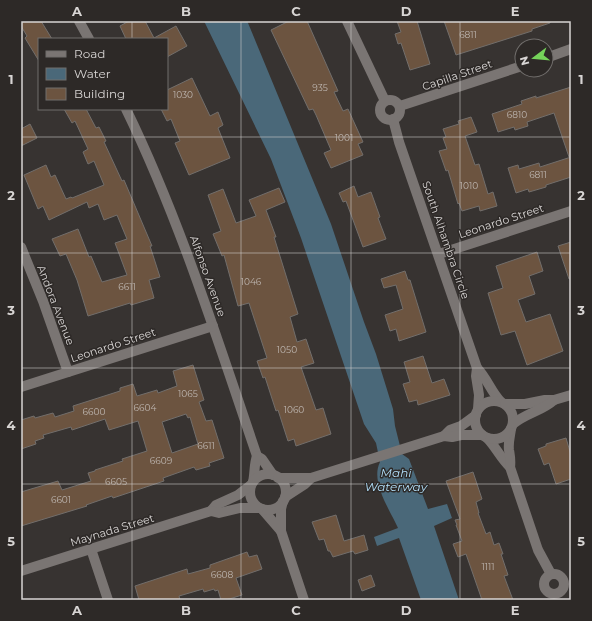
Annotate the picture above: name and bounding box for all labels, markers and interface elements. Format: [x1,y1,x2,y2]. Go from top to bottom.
text: A [71,3,83,19]
text: B [181,3,191,19]
text: C [291,3,301,19]
text: D [401,3,412,19]
text: E [511,3,520,19]
house number: 6811 [459,29,477,40]
legend [38,38,168,110]
north arrow [514,38,554,78]
text: Road [74,46,105,61]
text: N [516,55,532,67]
street label: Capilla Street [420,56,494,94]
text: Water [74,66,111,81]
text: 1 [8,71,14,87]
text: 1 [578,71,584,87]
house number: 935 [312,82,328,93]
text: Building [74,86,125,101]
house number: 1030 [173,89,193,100]
house number: 6810 [507,109,527,120]
house number: 1001 [335,132,353,143]
house number: 6811 [529,169,547,180]
street label: South Alhambra Circle [419,179,473,301]
house number: 1010 [460,180,478,191]
text: 2 [7,187,15,203]
text: 2 [577,187,585,203]
street label: Leonardo Street [457,200,546,241]
street label: Alfonso Avenue [187,233,229,319]
street label: Andora Avenue [34,263,78,347]
house number: 1046 [241,276,262,287]
house number: 6611 [118,281,136,292]
text: 3 [6,302,15,318]
text: 3 [576,302,585,318]
street label: Leonardo Street [69,324,158,365]
house number: 1050 [277,344,297,355]
house number: 1065 [178,388,198,399]
house number: 6604 [134,402,156,413]
house number: 1060 [284,404,304,415]
house number: 6600 [83,406,105,417]
text: 4 [7,417,16,433]
text: 4 [577,417,586,433]
house number: 6611 [197,440,215,451]
house number: 6609 [150,455,173,466]
water label: Mahi Waterway [365,465,429,494]
house number: 6605 [105,476,127,487]
house number: 6601 [51,494,71,505]
street label: Maynada Street [68,510,156,549]
text: 5 [7,533,15,549]
text: 5 [577,533,585,549]
house number: 1111 [482,561,495,572]
house number: 6608 [211,569,234,580]
text: A [71,602,83,618]
text: B [181,602,191,618]
text: C [291,602,301,618]
text: D [401,602,412,618]
text: E [511,602,520,618]

